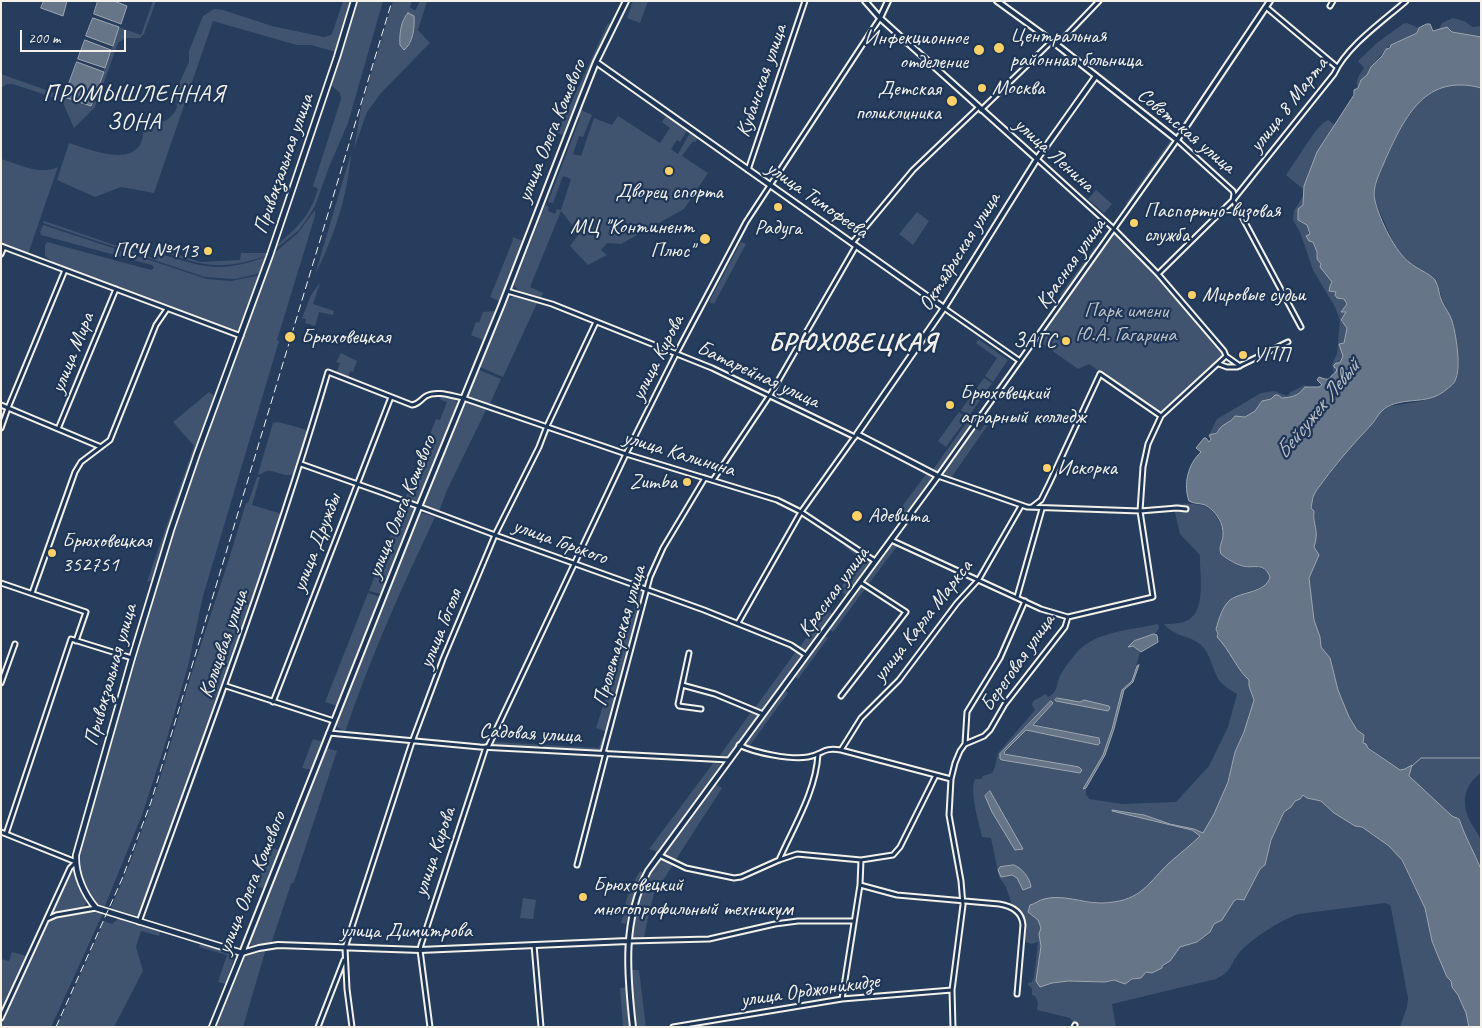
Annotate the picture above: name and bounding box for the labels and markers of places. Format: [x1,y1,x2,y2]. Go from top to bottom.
place label: Центральная районная больница [1010,23,1142,73]
place label: Инфекционное отделение [864,25,968,75]
marker: Центральная районная больница [992,41,1006,55]
marker: Инфекционное отделение [972,43,986,57]
place label: Москва [992,75,1044,101]
place label: Детская поликлиника [855,76,941,126]
marker: Москва [976,82,988,94]
marker: Детская поликлиника [945,94,959,108]
marker: Дворец спорта [663,165,675,177]
place label: Дворец спорта [615,179,723,205]
place label: Паспортно-визовая служба [1144,198,1281,248]
marker: Радуга [772,201,784,213]
place label: МЦ "Континент Плюс" [570,214,694,264]
place label: Радуга [754,215,802,241]
marker: Паспортно-визовая служба [1128,217,1140,229]
marker: МЦ "Континент Плюс" [698,232,712,246]
place label: ПСЧ №113 [113,238,198,264]
marker: ПСЧ №113 [202,245,214,257]
place label: Мировые судьи [1202,282,1306,308]
marker: Мировые судьи [1186,289,1198,301]
place label: Брюховецкая [301,324,390,350]
place label: ЗАГС [1013,328,1056,354]
marker: Брюховецкая [283,330,297,344]
marker: ЗАГС [1060,335,1072,347]
place label: УПП [1253,342,1289,368]
marker: УПП [1237,349,1249,361]
place label: Брюховецкий аграрный колледж [960,380,1086,430]
marker: Брюховецкий аграрный колледж [944,399,956,411]
place label: Искорка [1057,455,1117,481]
marker: Искорка [1041,462,1053,474]
place label: Zumba [630,469,677,495]
marker: Zumba [681,476,693,488]
place label: Адевита [868,503,929,529]
marker: Адевита [850,509,864,523]
place label: Брюховецкая 352751 [62,528,151,578]
marker: Брюховецкая 352751 [46,547,58,559]
place label: Брюховецкий многопрофильный техникум [593,872,793,922]
marker: Брюховецкий многопрофильный техникум [577,891,589,903]

